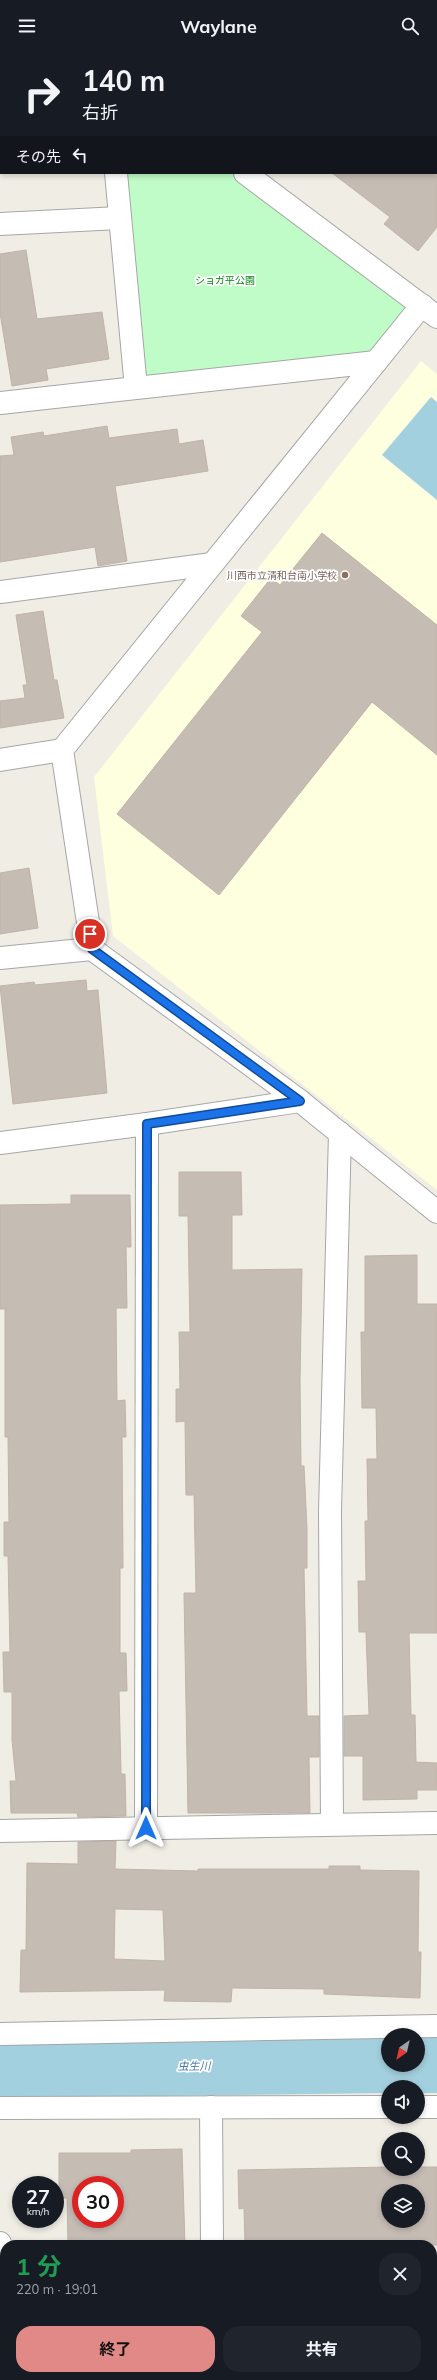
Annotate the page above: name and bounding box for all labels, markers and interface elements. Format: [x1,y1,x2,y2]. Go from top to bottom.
icon: menu [16,15,38,37]
text: Waylane [180,15,257,38]
icon: search [399,15,421,37]
text: 140 m [82,63,165,98]
icon: right [16,68,68,120]
text: 右折 [82,101,118,124]
icon: left [69,144,91,166]
text: その先 [16,147,61,166]
park label: ショガ平公園 [195,274,255,287]
place label: 川西市立清和台南小学校 [227,569,337,582]
marker: 川西市立清和台南小学校 [340,570,350,580]
pin [73,917,107,951]
icon: arrive [79,923,101,945]
position arrow [125,1807,167,1849]
north arrow [381,2028,425,2072]
map controls [381,2028,425,2228]
water label: 虫生川 [177,2059,212,2073]
button: sound [381,2080,425,2124]
button: search [381,2132,425,2176]
speed limit sign: 30 [72,2176,124,2228]
text: 27 [26,2184,50,2209]
button: layers [381,2184,425,2228]
text: km/h [27,2205,49,2218]
text: 1 分 [16,2251,61,2281]
button: close [379,2253,421,2295]
text: 220 m · 19:01 [16,2281,98,2297]
button: 終了 [16,2326,215,2372]
button: 共有 [223,2326,421,2372]

